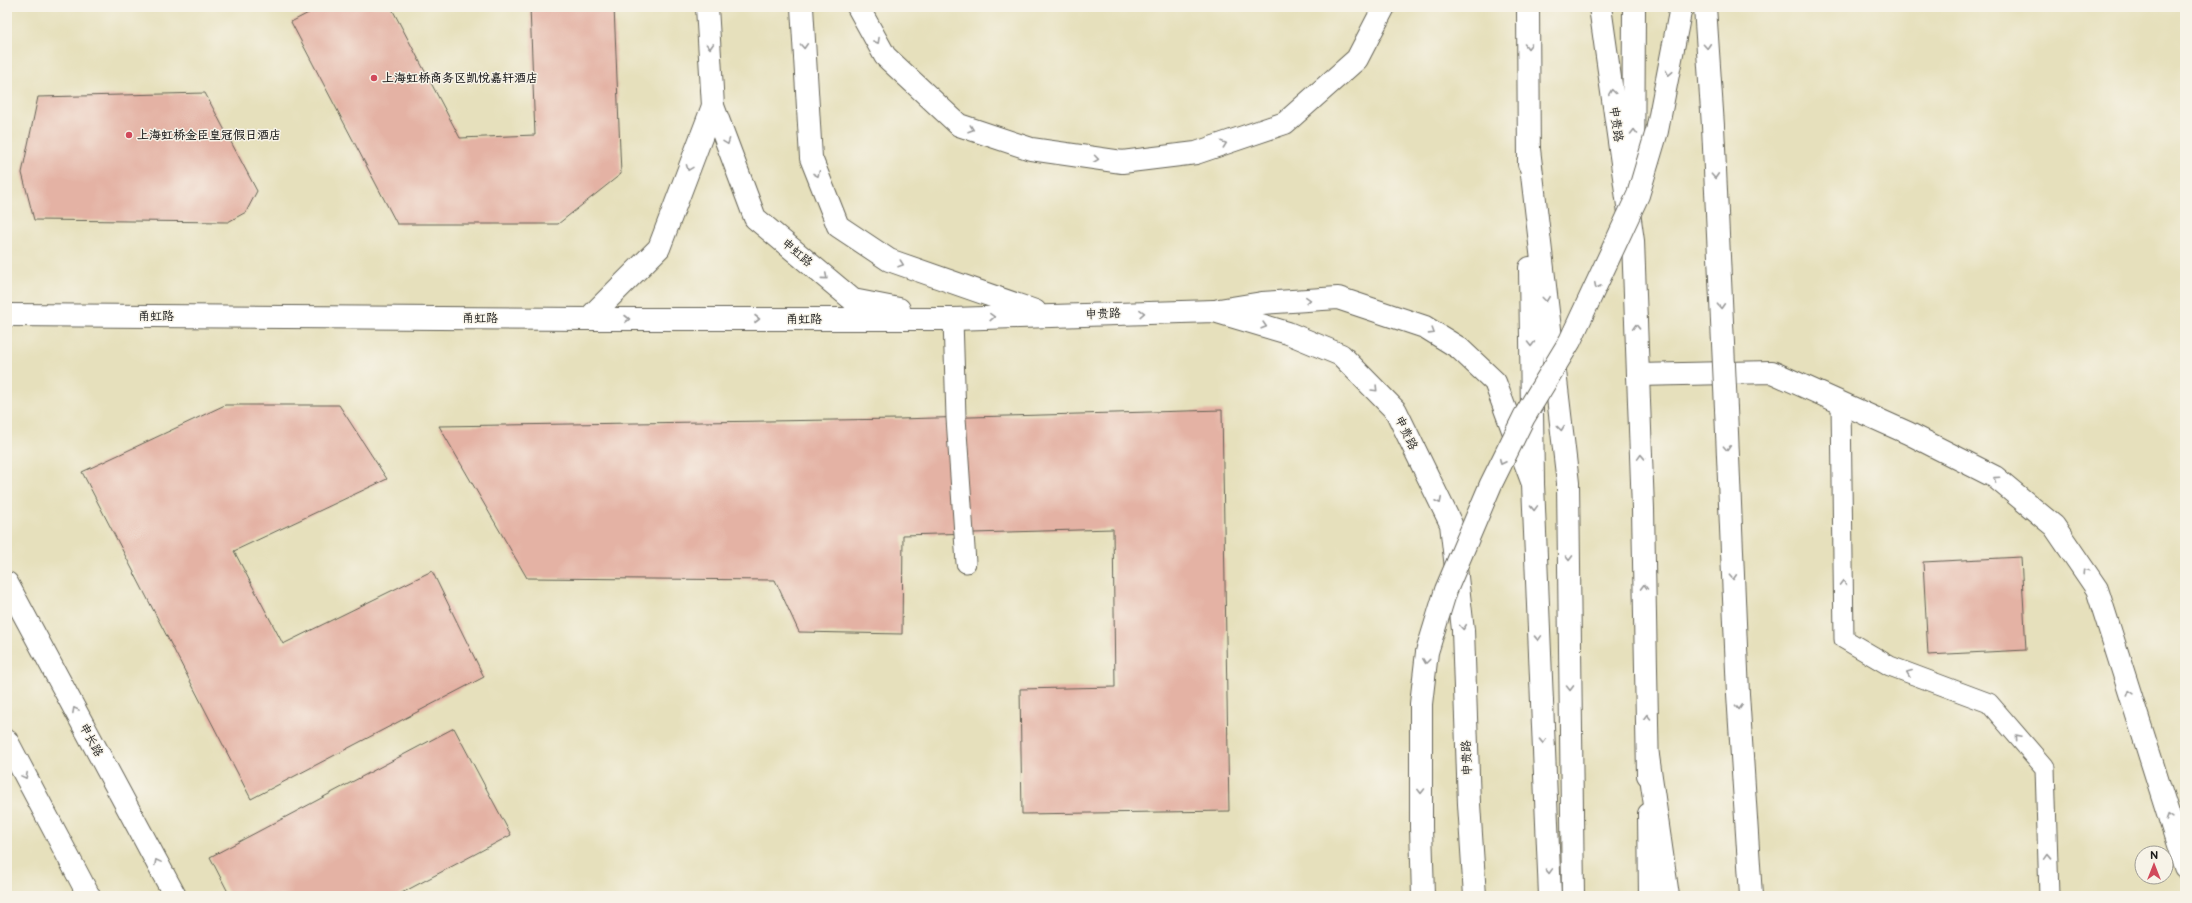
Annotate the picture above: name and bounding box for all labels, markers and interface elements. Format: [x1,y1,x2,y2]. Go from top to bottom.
one-way arrow [872,37,880,44]
one-way arrow [705,43,714,49]
one-way arrow [800,43,808,49]
one-way arrow [1524,43,1532,49]
one-way arrow [1703,43,1712,49]
one-way arrow [1665,70,1673,76]
place label: 上海虹桥商务区凯悦嘉轩酒店 [382,71,538,86]
marker: 上海虹桥商务区凯悦嘉轩酒店 [369,73,379,83]
one-way arrow [1608,89,1617,95]
street label: 申贵路 [1606,105,1626,143]
one-way arrow [967,124,974,132]
place label: 上海虹桥金臣皇冠假日酒店 [137,128,281,143]
one-way arrow [1630,129,1638,135]
marker: 上海虹桥金臣皇冠假日酒店 [124,130,134,140]
one-way arrow [722,139,730,146]
one-way arrow [1220,140,1227,148]
one-way arrow [1093,154,1100,163]
one-way arrow [686,165,694,172]
one-way arrow [813,171,821,178]
one-way arrow [1711,173,1719,179]
street label: 申虹路 [778,236,816,270]
one-way arrow [898,260,905,268]
one-way arrow [820,272,828,279]
one-way arrow [1594,282,1602,289]
one-way arrow [1305,296,1311,305]
one-way arrow [1541,296,1550,302]
one-way arrow [1717,303,1725,309]
street label: 申贵路 [1085,306,1121,322]
street label: 甬虹路 [138,309,174,324]
one-way arrow [1139,309,1145,317]
street label: 甬虹路 [462,311,498,326]
street label: 甬虹路 [786,312,822,327]
one-way arrow [989,313,995,322]
one-way arrow [624,315,630,323]
one-way arrow [754,315,760,323]
one-way arrow [1261,321,1268,330]
one-way arrow [1632,324,1640,330]
one-way arrow [1428,327,1435,334]
one-way arrow [1527,341,1535,347]
one-way arrow [1370,384,1377,392]
street label: 申贵路 [1391,414,1421,452]
one-way arrow [1557,425,1566,431]
one-way arrow [1723,445,1732,451]
one-way arrow [1636,454,1645,460]
one-way arrow [1499,457,1507,465]
one-way arrow [1993,477,2000,484]
one-way arrow [1434,496,1442,504]
one-way arrow [1530,505,1538,511]
one-way arrow [1565,555,1573,561]
one-way arrow [2083,569,2090,576]
one-way arrow [1729,574,1737,580]
one-way arrow [1839,580,1847,586]
one-way arrow [1640,584,1648,590]
one-way arrow [1458,624,1467,630]
one-way arrow [1534,635,1543,641]
one-way arrow [1422,658,1431,664]
one-way arrow [1906,669,1913,677]
one-way arrow [1566,685,1574,691]
one-way arrow [2126,689,2135,696]
one-way arrow [1735,704,1744,710]
one-way arrow [73,707,80,714]
one-way arrow [1643,714,1651,720]
street label: 申长路 [76,721,106,759]
one-way arrow [2016,734,2023,742]
one-way arrow [1539,738,1547,744]
street label: 申贵路 [1459,740,1475,776]
one-way arrow [21,772,28,779]
one-way arrow [1417,788,1425,794]
one-way arrow [2165,813,2174,820]
north arrow [2134,845,2174,885]
text: N [2150,849,2158,862]
one-way arrow [2044,854,2052,860]
one-way arrow [154,858,161,866]
one-way arrow [1544,868,1553,874]

